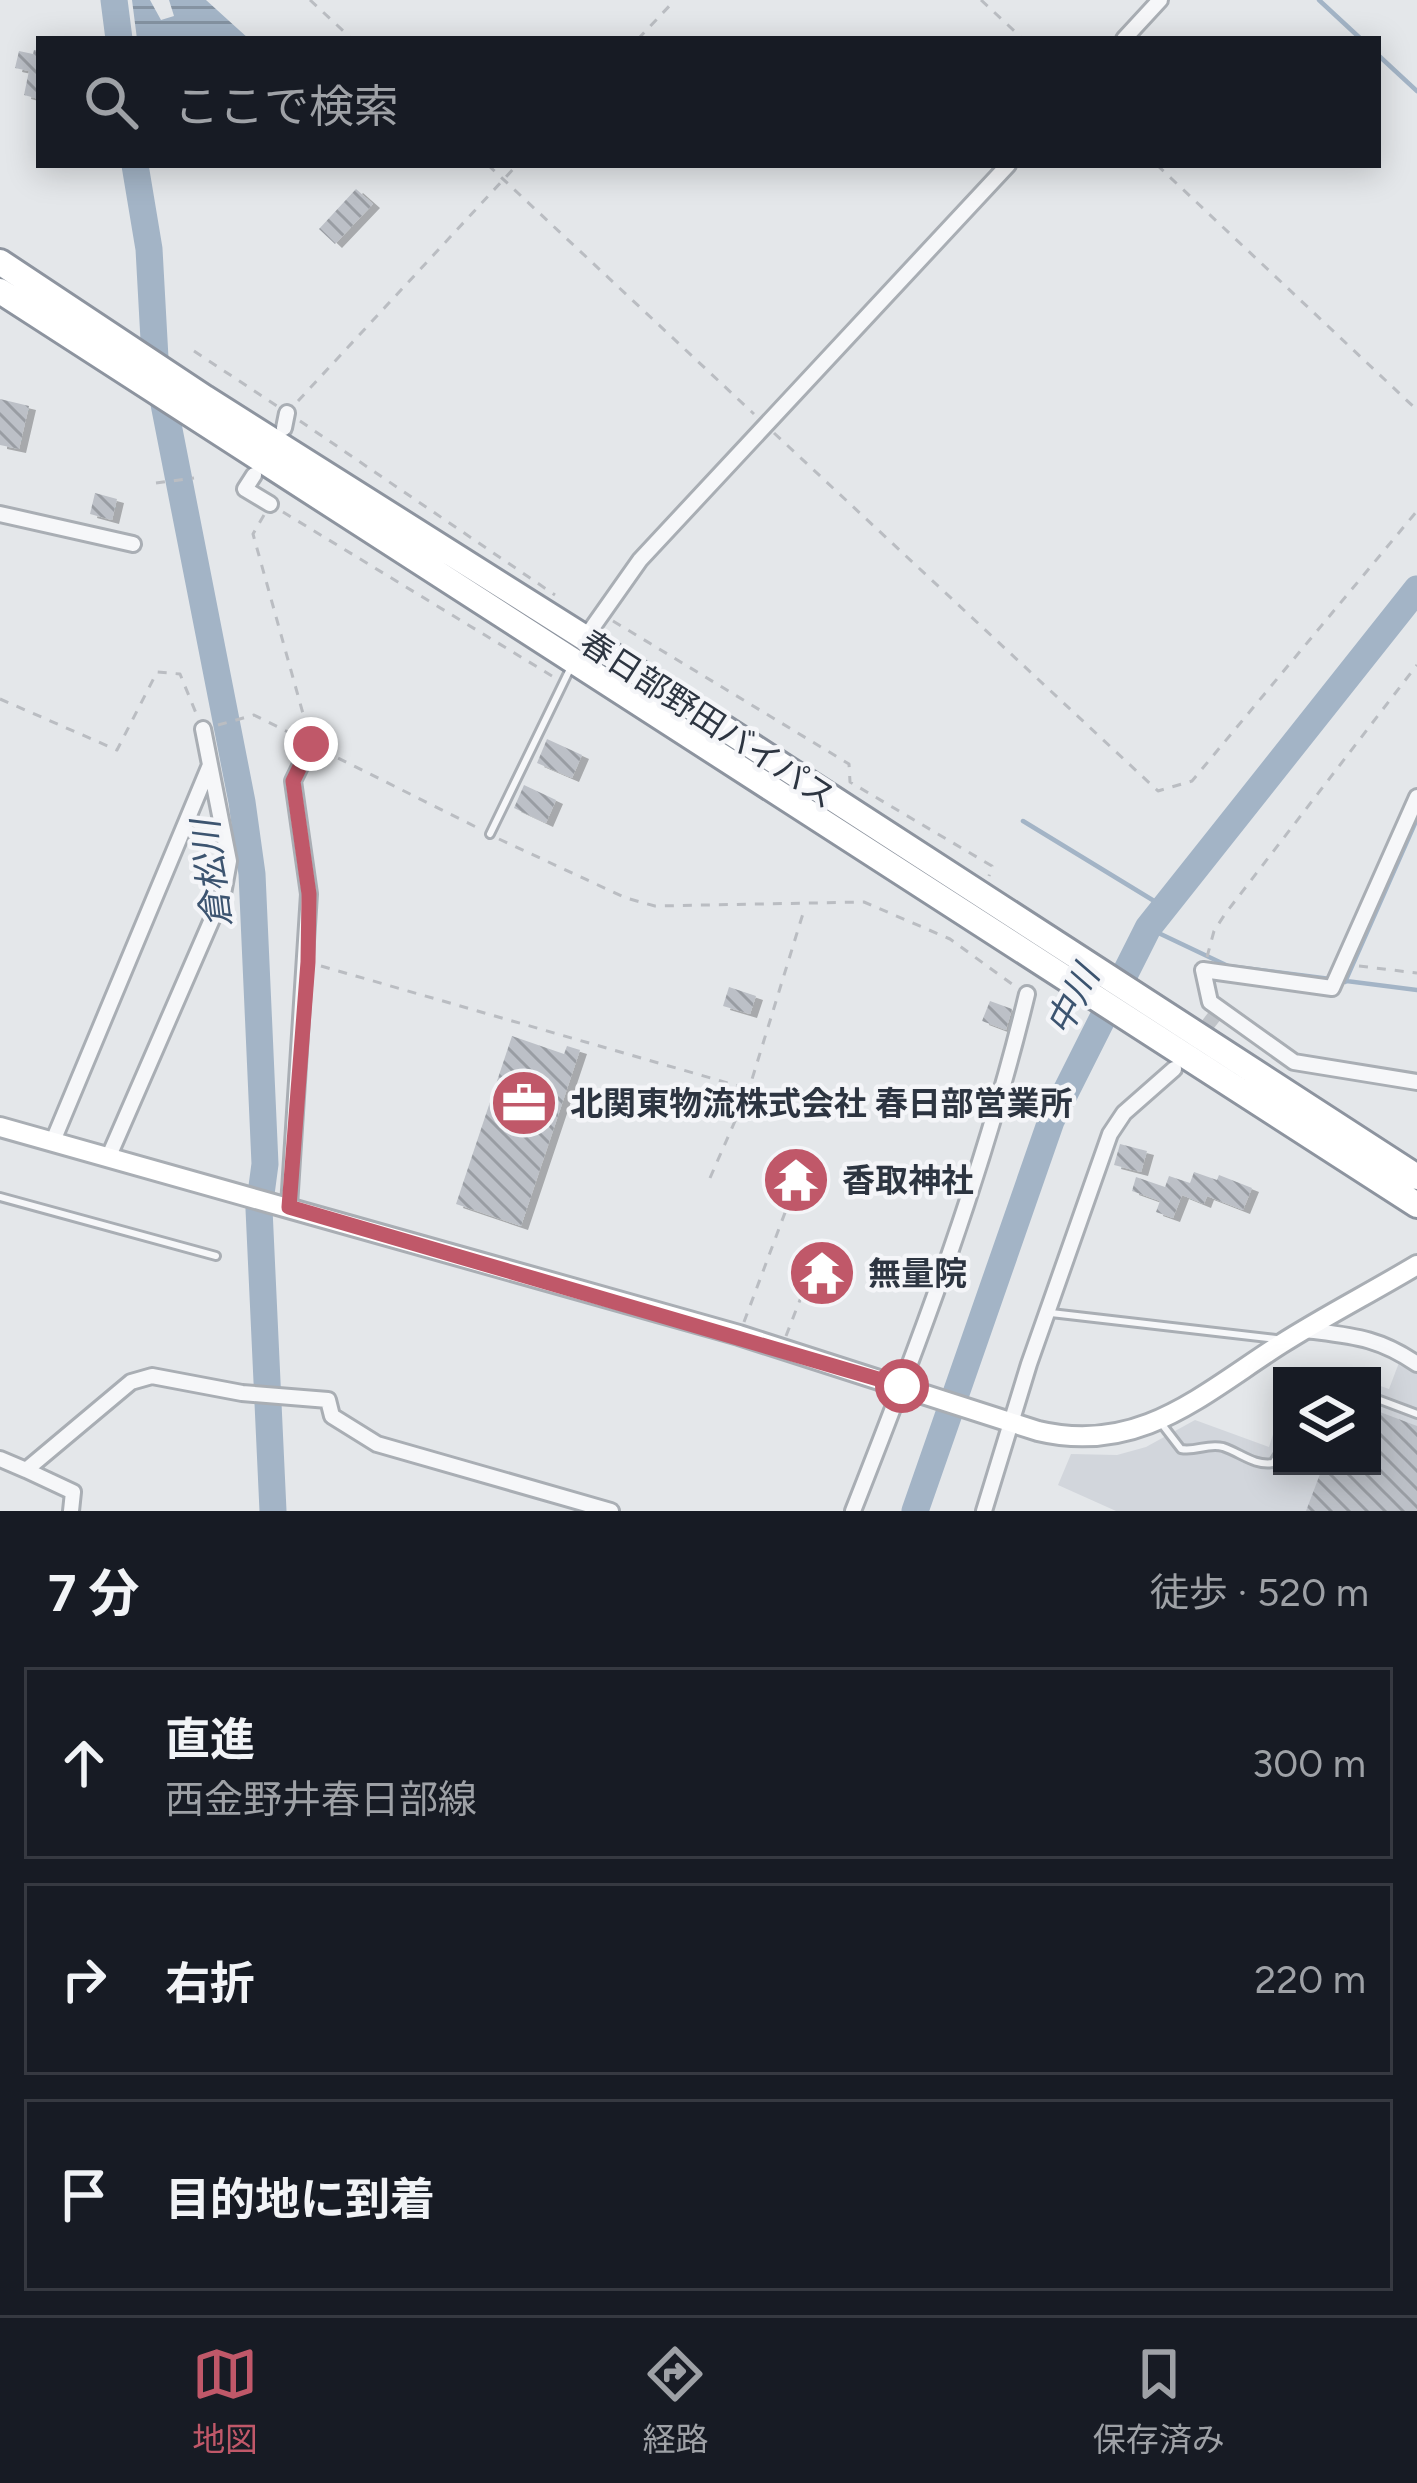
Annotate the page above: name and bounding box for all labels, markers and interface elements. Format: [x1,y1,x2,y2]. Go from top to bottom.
search box [36,36,1381,168]
icon: search [78,69,144,135]
text: ここで検索 [174,79,399,133]
street label: 春日部野田バイパス [573,622,843,816]
route end [284,717,338,771]
water label: 倉松川 [183,814,239,930]
water label: 中川 [1037,955,1110,1042]
office icon: 北関東物流株式会社 春日部営業所 [489,1068,559,1138]
place label: 北関東物流株式会社 春日部営業所 [570,1084,1073,1123]
temple icon: 香取神社 [761,1145,831,1215]
place label: 香取神社 [842,1161,974,1200]
temple icon: 無量院 [787,1238,857,1308]
place label: 無量院 [868,1254,967,1293]
route start [875,1359,929,1413]
map controls [1273,1367,1381,1475]
button: layers [1273,1367,1381,1475]
text: 7 分 [48,1563,140,1624]
text: 徒歩 · 520 m [1150,1569,1369,1616]
text: 直進 [165,1712,255,1766]
icon: ahead [51,1730,117,1796]
text: 300 m [1252,1740,1366,1787]
text: 西金野井春日部線 [165,1776,477,1823]
icon: right [51,1946,117,2012]
text: 右折 [165,1956,255,2010]
text: 220 m [1255,1956,1366,2003]
icon: arrive [51,2162,117,2228]
text: 目的地に到着 [165,2172,435,2226]
tab: 地図 [192,2341,258,2461]
tab: 経路 [642,2341,708,2461]
tab: 保存済み [1093,2341,1225,2461]

